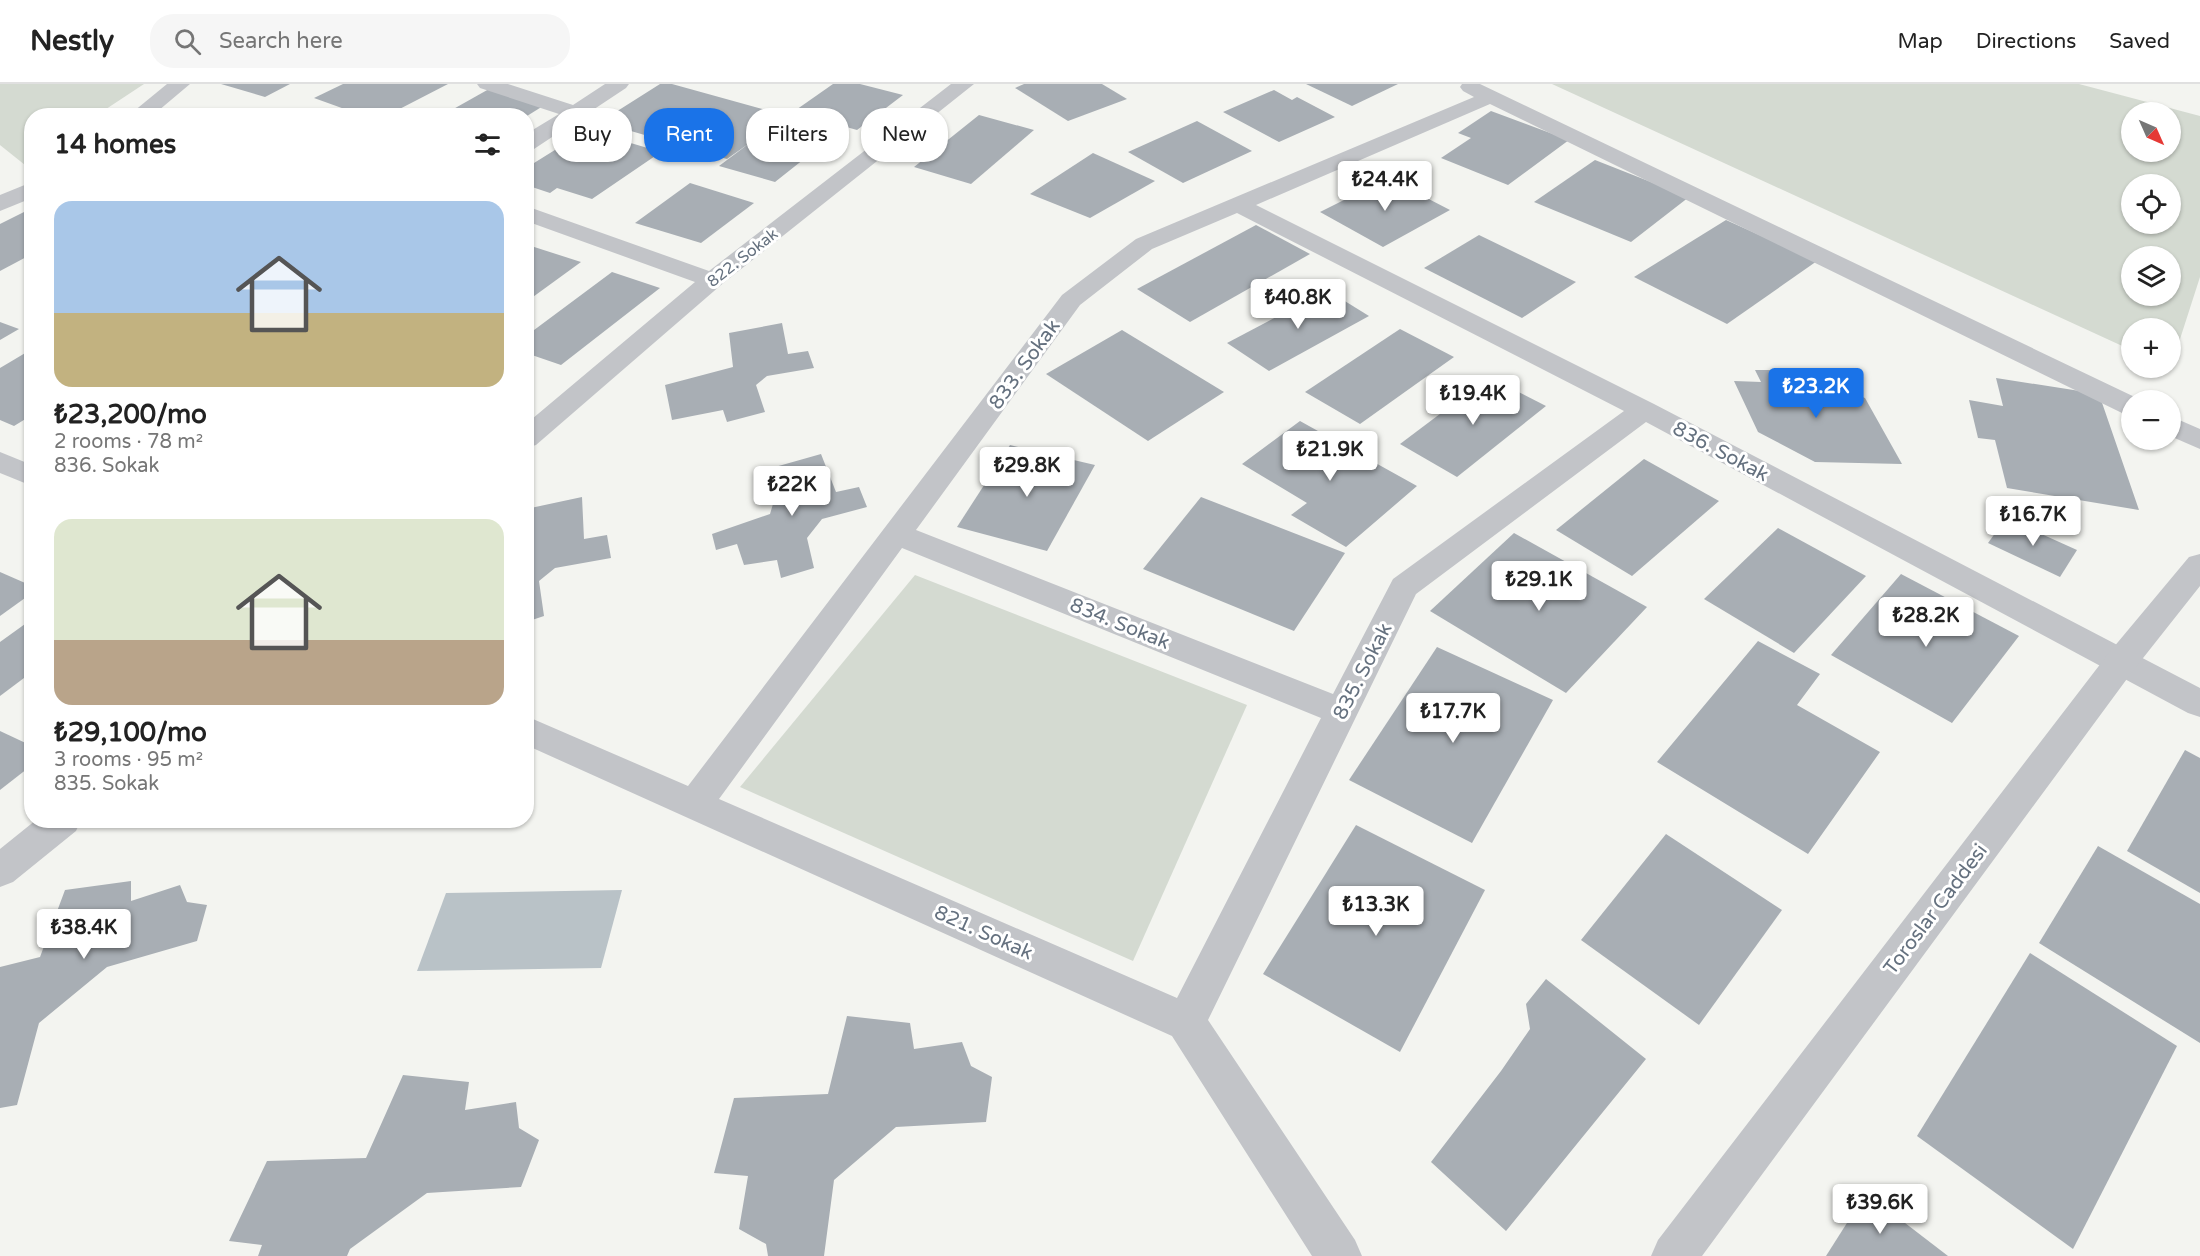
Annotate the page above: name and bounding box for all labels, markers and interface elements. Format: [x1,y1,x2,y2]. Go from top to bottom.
search box [150,14,570,68]
text: Nestly [30,24,114,58]
icon: search [171,25,204,58]
text: Search here [219,28,343,54]
text: Map [1897,29,1943,54]
text: Directions [1976,29,2076,54]
text: Saved [2109,29,2170,54]
north arrow [2121,102,2181,162]
map controls [2121,102,2181,450]
chip: Buy [552,108,632,162]
chip: Rent [644,108,734,162]
chip: Filters [746,108,849,162]
chip: New [861,108,948,162]
icon: filters [471,128,504,161]
text: 14 homes [54,129,176,160]
pin: ₺24.4K [1336,161,1434,212]
text: ₺24.4K [1352,168,1418,192]
button: locate [2121,174,2181,234]
street label: 822. Sokak [703,224,782,292]
icon: home [225,240,333,348]
button: layers [2121,246,2181,306]
pin: ₺40.8K [1249,279,1347,330]
text: ₺40.8K [1265,286,1331,310]
street label: 833. Sokak [984,315,1066,414]
button: + [2121,318,2181,378]
pin: ₺23.2K [1767,368,1865,419]
pin: ₺19.4K [1424,375,1522,426]
text: ₺23.2K [1783,375,1849,399]
text: ₺19.4K [1440,382,1506,406]
button: − [2121,390,2181,450]
text: ₺23,200/mo [54,399,207,430]
street label: 836. Sokak [1668,417,1773,487]
text: 2 rooms · 78 m² [54,430,203,454]
pin: ₺21.9K [1281,431,1379,482]
text: ₺21.9K [1297,438,1363,462]
pin: ₺29.8K [978,447,1076,498]
text: 836. Sokak [54,454,159,478]
text: ₺29.8K [994,454,1060,478]
pin: ₺22K [756,466,828,517]
text: ₺22K [767,473,817,497]
pin: ₺16.7K [1984,496,2082,547]
text: ₺16.7K [2000,503,2066,527]
icon: home [225,558,333,666]
pin: ₺29.1K [1490,561,1588,612]
text: ₺29.1K [1506,568,1572,592]
street label: 834. Sokak [1066,593,1173,655]
pin: ₺28.2K [1877,597,1975,648]
text: ₺28.2K [1893,604,1959,628]
street label: 835. Sokak [1328,619,1398,724]
pin: ₺17.7K [1404,693,1502,744]
text: ₺17.7K [1420,700,1486,724]
text: ₺29,100/mo [54,717,207,748]
text: 3 rooms · 95 m² [54,748,203,772]
text: 835. Sokak [54,772,159,796]
street label: Toroslar Caddesi [1879,839,1993,980]
pin: ₺13.3K [1327,886,1425,937]
text: ₺13.3K [1343,893,1409,917]
street label: 821. Sokak [931,901,1037,965]
pin: ₺38.4K [35,909,133,960]
text: ₺38.4K [51,916,117,940]
pin: ₺39.6K [1831,1184,1929,1235]
text: ₺39.6K [1847,1191,1913,1215]

